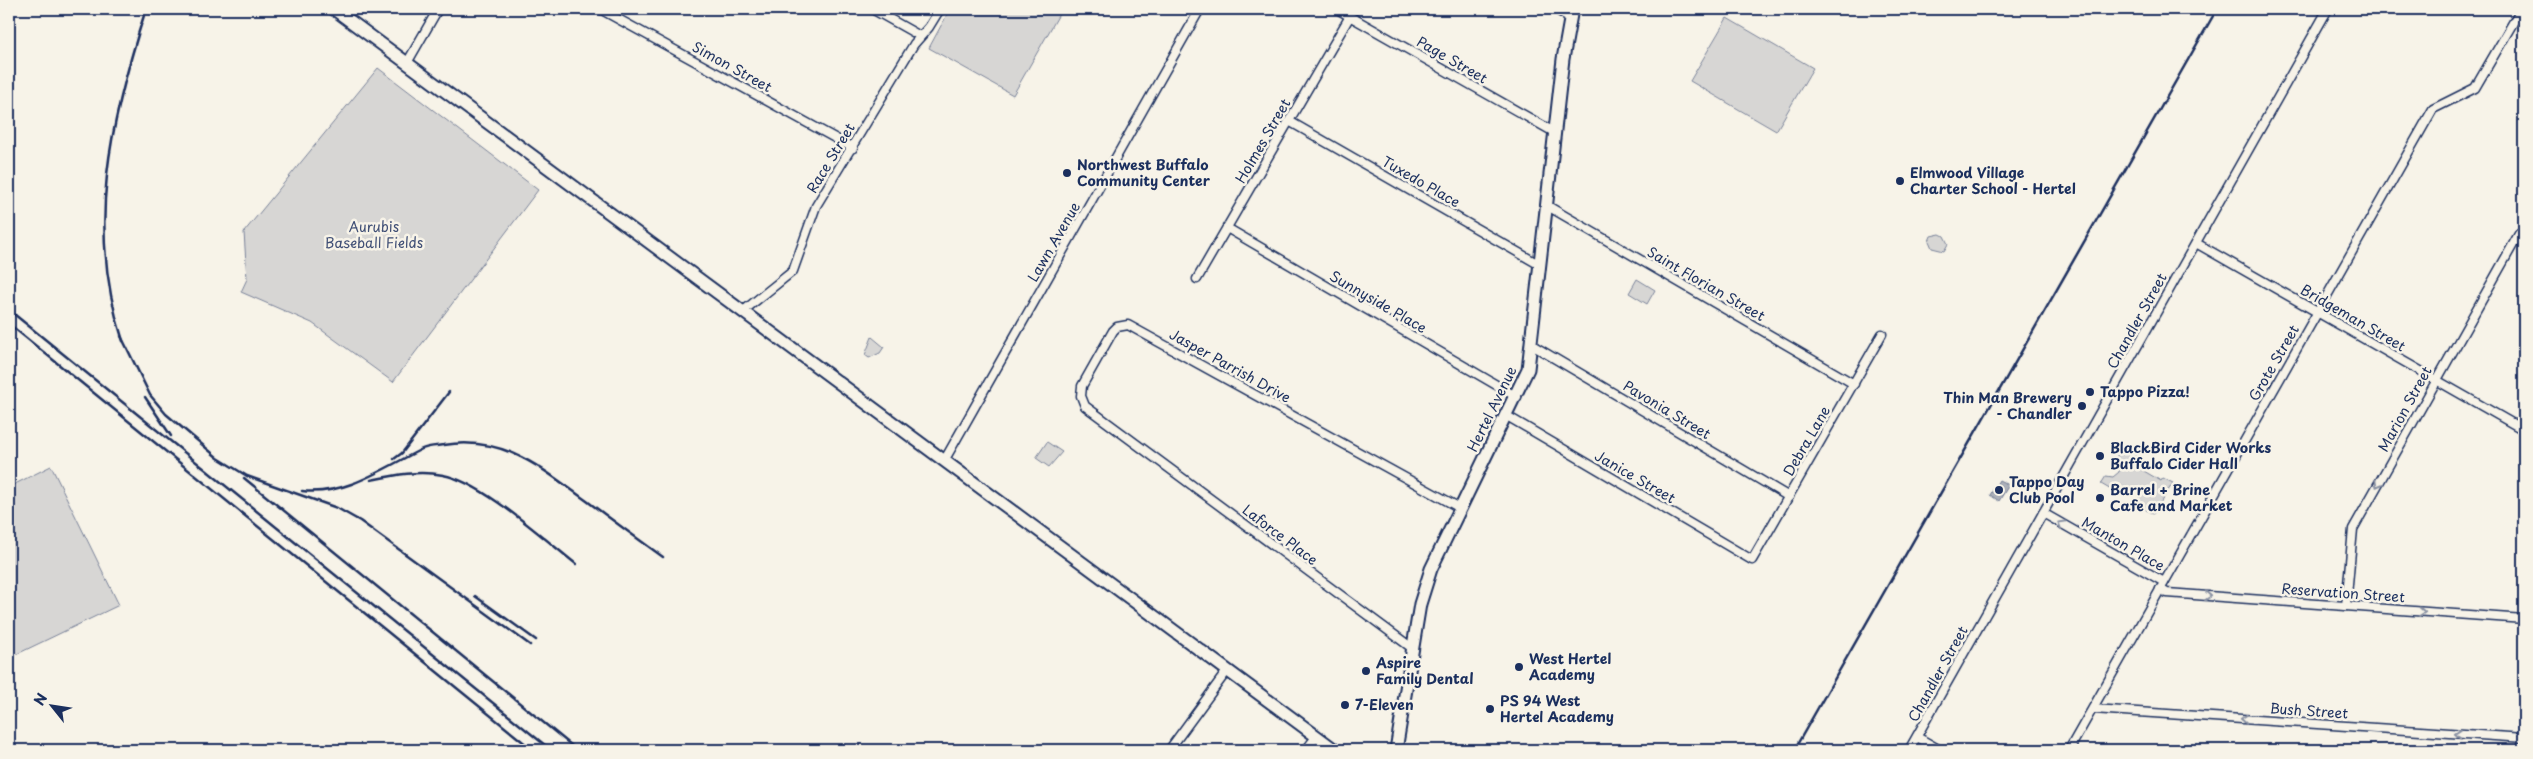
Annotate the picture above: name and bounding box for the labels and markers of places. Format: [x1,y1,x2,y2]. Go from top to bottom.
place label: Northwest Buffalo Community Center [1077,154,1211,191]
place label: Elmwood Village Charter School - Hertel [1910,162,2076,199]
marker: Northwest Buffalo Community Center [1061,167,1073,179]
marker: Elmwood Village Charter School - Hertel [1894,175,1906,187]
place label: Tappo Pizza! [2100,381,2190,402]
marker: Tappo Pizza! [2084,386,2096,398]
place label: Thin Man Brewery - Chandler [1943,387,2073,424]
marker: Thin Man Brewery - Chandler [2076,400,2088,412]
place label: BlackBird Cider Works Buffalo Cider Hall [2110,437,2272,474]
marker: BlackBird Cider Works Buffalo Cider Hall [2094,450,2106,462]
place label: Tappo Day Club Pool [2009,471,2085,508]
place label: Barrel + Brine Cafe and Market [2110,479,2233,516]
marker: Tappo Day Club Pool [1993,484,2005,496]
marker: Barrel + Brine Cafe and Market [2094,492,2106,504]
place label: West Hertel Academy [1528,648,1611,685]
place label: Aspire Family Dental [1375,652,1474,689]
marker: West Hertel Academy [1513,661,1525,673]
marker: Aspire Family Dental [1360,665,1372,677]
place label: PS 94 West Hertel Academy [1500,690,1614,727]
place label: 7-Eleven [1355,694,1414,715]
marker: 7-Eleven [1339,699,1351,711]
marker: PS 94 West Hertel Academy [1484,703,1496,715]

